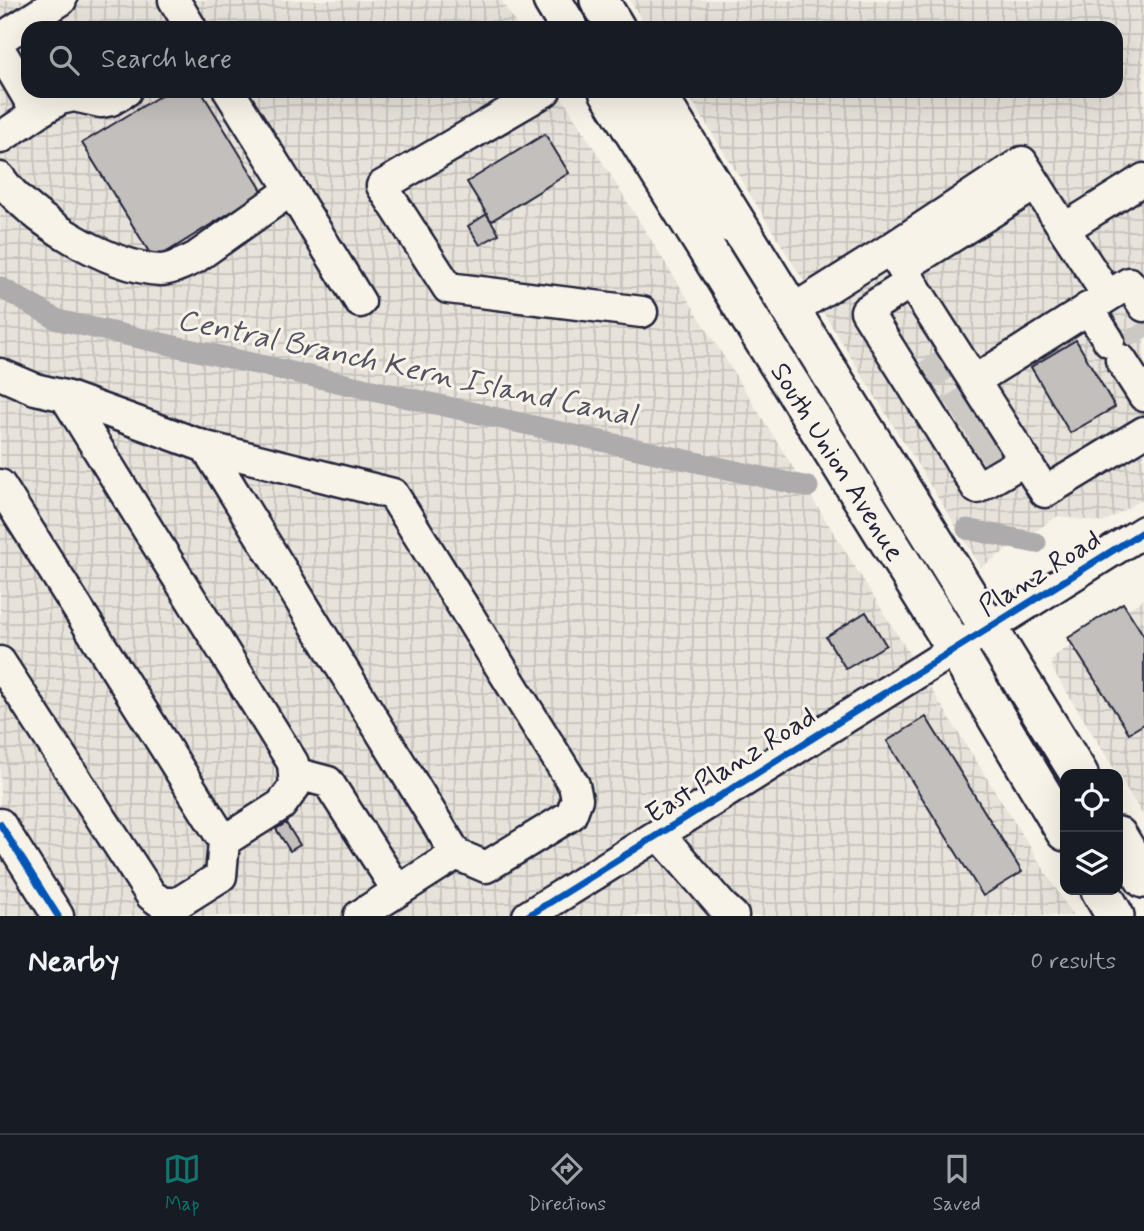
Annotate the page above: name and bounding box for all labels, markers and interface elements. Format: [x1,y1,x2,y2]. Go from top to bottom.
search box [21,21,1123,98]
icon: search [45,41,83,79]
text: Search here [101,43,232,77]
water label: Central Branch Kern Island Canal [174,301,641,437]
street label: South Union Avenue [761,356,912,569]
street label: Planz Road [972,522,1108,626]
street label: East Planz Road [639,699,823,833]
map controls [1060,769,1123,895]
button: locate [1060,769,1123,832]
button: layers [1060,832,1123,895]
text: Nearby [28,942,119,981]
text: 0 results [1030,947,1116,977]
tab: Map [163,1150,201,1217]
tab: Directions [528,1150,606,1217]
tab: Saved [933,1150,981,1217]

